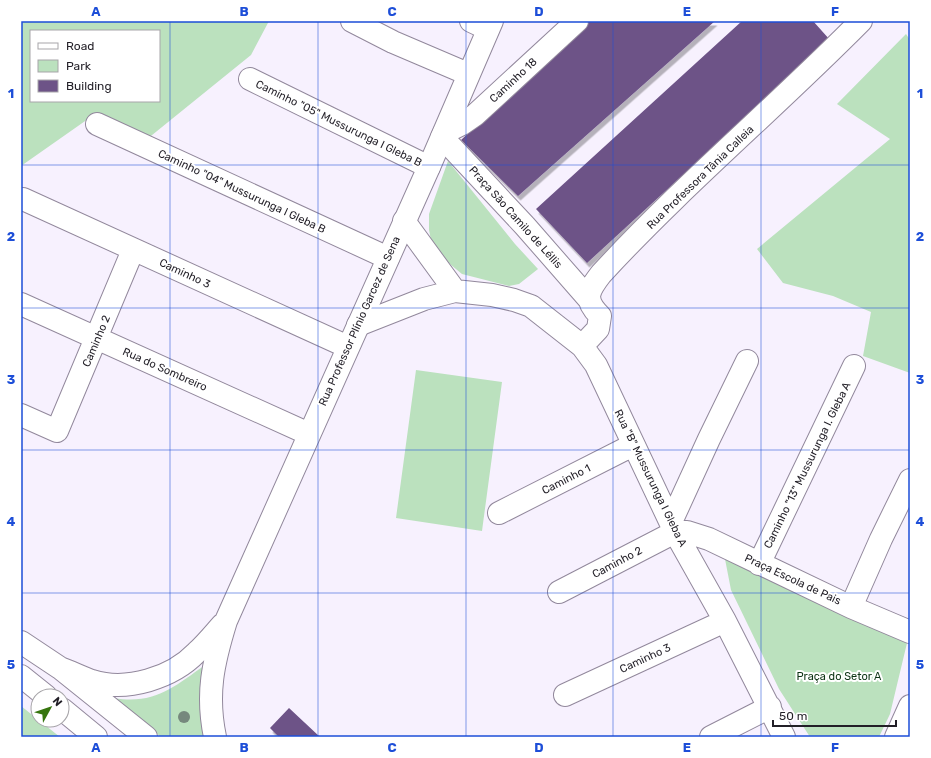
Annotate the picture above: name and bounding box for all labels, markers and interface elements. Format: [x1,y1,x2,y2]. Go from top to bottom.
text: A [91,4,101,19]
text: B [239,4,249,19]
text: C [387,4,397,19]
text: D [534,4,544,19]
text: E [683,4,691,19]
text: F [831,4,839,19]
legend [30,30,160,102]
text: Road [66,39,94,53]
street label: Caminho 18 [487,55,540,106]
text: Park [66,59,92,73]
street label: Caminho "05" Mussurunga I Gleba B [254,77,424,169]
text: Building [66,79,112,93]
text: 1 [8,86,14,101]
text: 1 [917,86,923,101]
street label: Rua Professora Tânia Calleia [644,123,756,232]
street label: Caminho "04" Mussurunga I Gleba B [156,147,328,236]
street label: Praça São Camilo de Léllis [466,164,565,271]
text: 2 [7,229,15,244]
text: 2 [916,229,924,244]
street label: Rua Professor Plínio Garcez de Sena [316,234,403,408]
street label: Caminho 3 [157,256,213,291]
street label: Caminho 2 [80,313,113,369]
street label: Rua do Sombreiro [121,345,209,394]
text: 3 [7,372,16,387]
text: 3 [916,372,925,387]
street label: Caminho "13" Mussurunga I. Gleba A [761,379,854,551]
street label: Rua "B" Mussurunga I Gleba A [612,407,690,550]
street label: Caminho 1 [540,462,593,497]
text: 4 [7,514,16,529]
text: 4 [916,514,925,529]
street label: Caminho 2 [590,544,644,581]
street label: Praça Escola de Pais [743,551,843,608]
street label: Caminho 3 [618,641,673,676]
text: 5 [7,657,15,672]
text: 5 [916,657,924,672]
park label: Praça do Setor A [797,670,882,683]
north arrow [30,688,70,728]
text: N [50,695,65,709]
scale bar [773,702,896,728]
text: 50 m [779,709,807,723]
text: A [91,740,101,755]
text: B [239,740,249,755]
text: C [387,740,397,755]
text: D [534,740,544,755]
text: E [683,740,691,755]
text: F [831,740,839,755]

